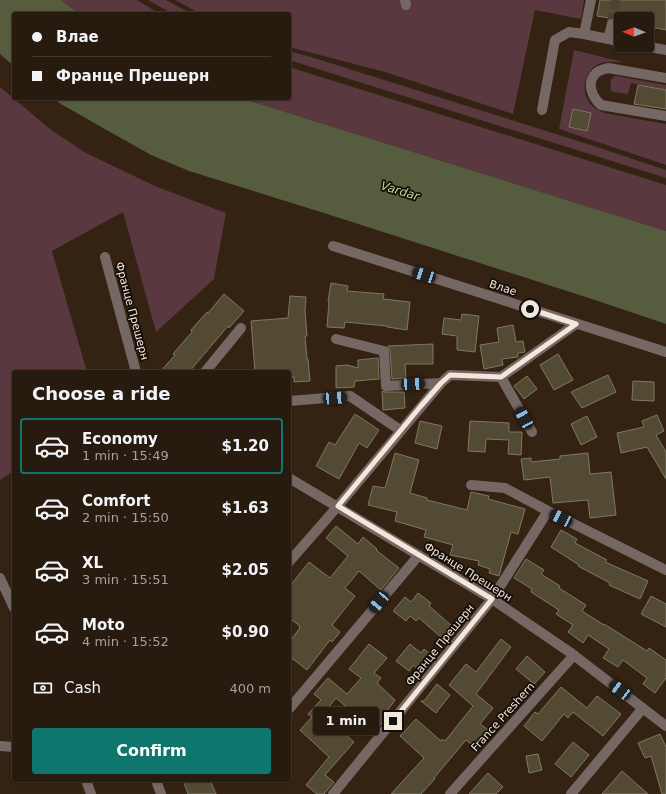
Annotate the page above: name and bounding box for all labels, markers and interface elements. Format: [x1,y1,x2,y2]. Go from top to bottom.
north arrow [614,12,654,52]
map controls [614,12,654,52]
text: Влае [56,28,99,46]
text: Франце Прешерн [56,67,209,85]
water label: Vardar [379,179,422,204]
street label: Францe Прешерн [113,260,151,362]
car [411,266,437,284]
street label: Влае [488,277,519,299]
route start [521,300,539,318]
car [401,377,425,391]
text: Choose a ride [32,383,171,404]
car [323,391,347,405]
car [513,405,535,431]
icon: car [34,428,70,464]
text: Economy [82,430,158,448]
text: $1.20 [222,437,269,455]
text: 1 min · 15:49 [82,448,169,463]
icon: car [34,490,70,526]
text: Comfort [82,492,150,510]
text: $1.63 [222,499,269,517]
car [548,507,574,529]
text: 2 min · 15:50 [82,510,169,525]
street label: Францe Прешерн [422,540,514,604]
icon: car [34,552,70,588]
text: XL [82,554,103,572]
text: $2.05 [222,561,269,579]
text: 3 min · 15:51 [82,572,169,587]
car [367,589,391,615]
street label: Франце Прешерн [403,602,477,688]
icon: car [34,614,70,650]
text: Moto [82,616,125,634]
text: $0.90 [222,623,269,641]
text: 4 min · 15:52 [82,634,169,649]
icon: cash [32,677,54,699]
car [607,678,633,702]
text: Cash [64,679,101,697]
street label: France Preshern [469,680,537,754]
text: 400 m [229,681,271,696]
callout: 1 min [313,707,379,735]
route end [384,712,402,730]
text: 1 min [326,713,366,728]
button: Confirm [32,728,271,774]

